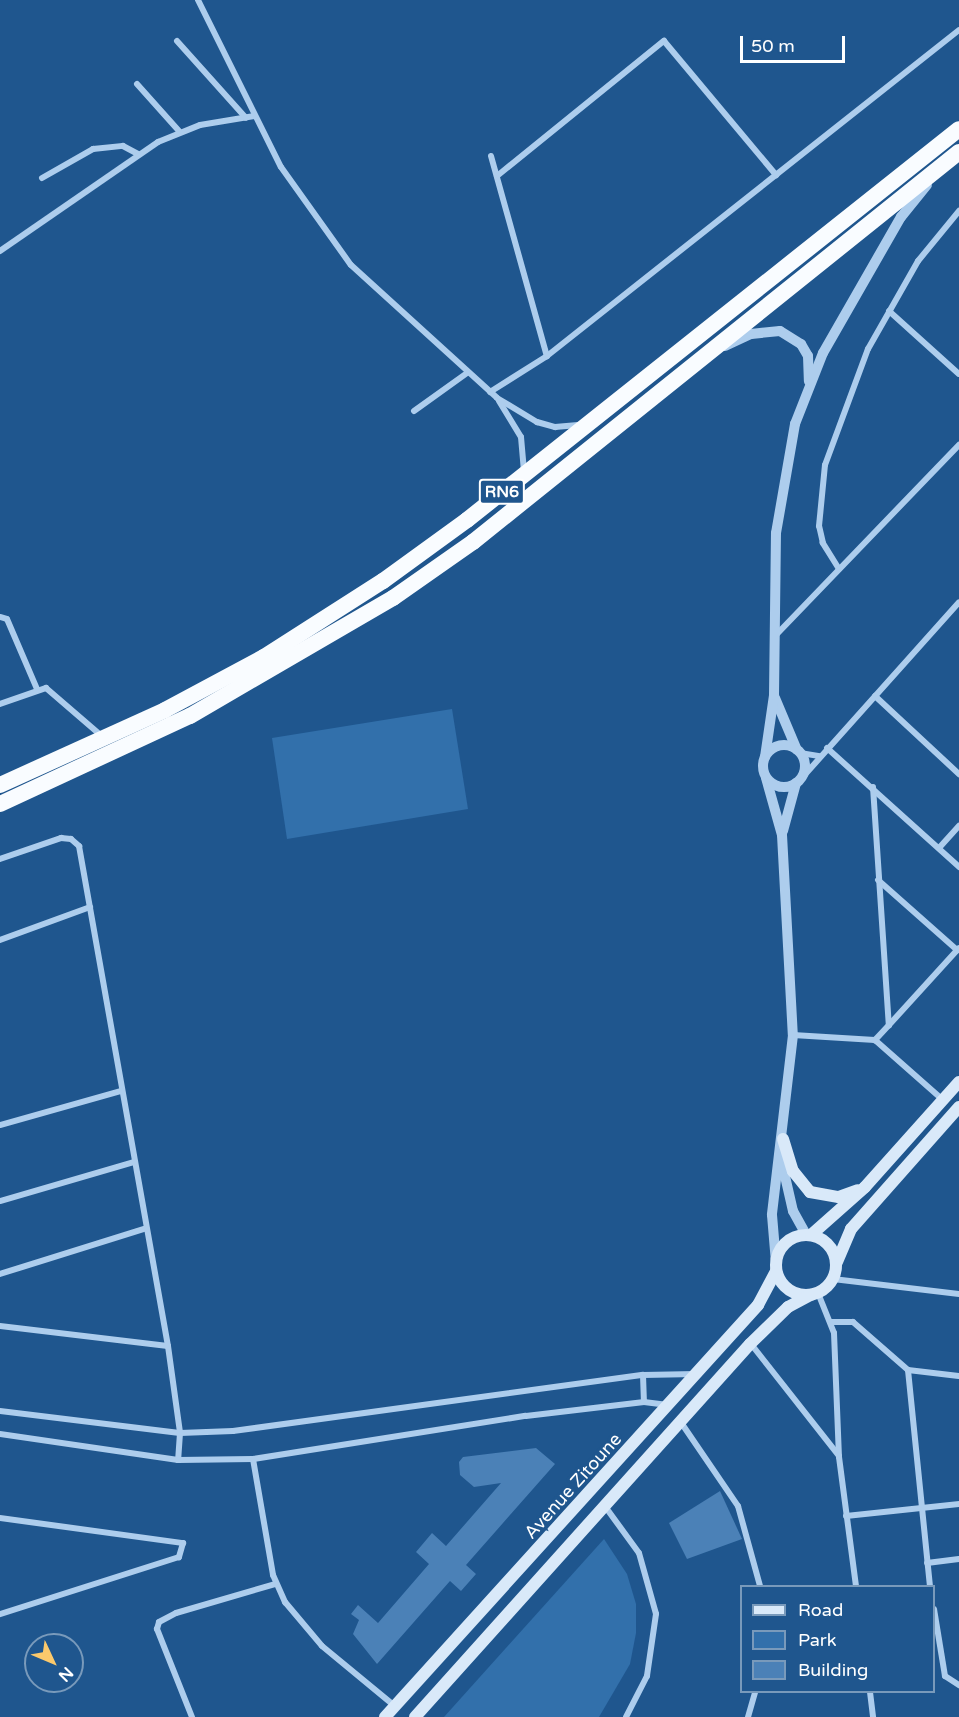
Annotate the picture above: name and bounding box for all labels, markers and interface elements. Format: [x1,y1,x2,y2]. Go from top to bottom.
scale bar [743,24,848,62]
text: 50 m [751,35,795,57]
road number: RN6 [478,479,526,505]
street label: Avenue Zitoune [520,1429,626,1543]
legend [740,1585,935,1693]
text: Road [798,1599,843,1621]
text: Park [798,1629,836,1651]
north arrow [24,1633,84,1693]
text: Building [798,1659,868,1681]
text: N [54,1663,77,1686]

